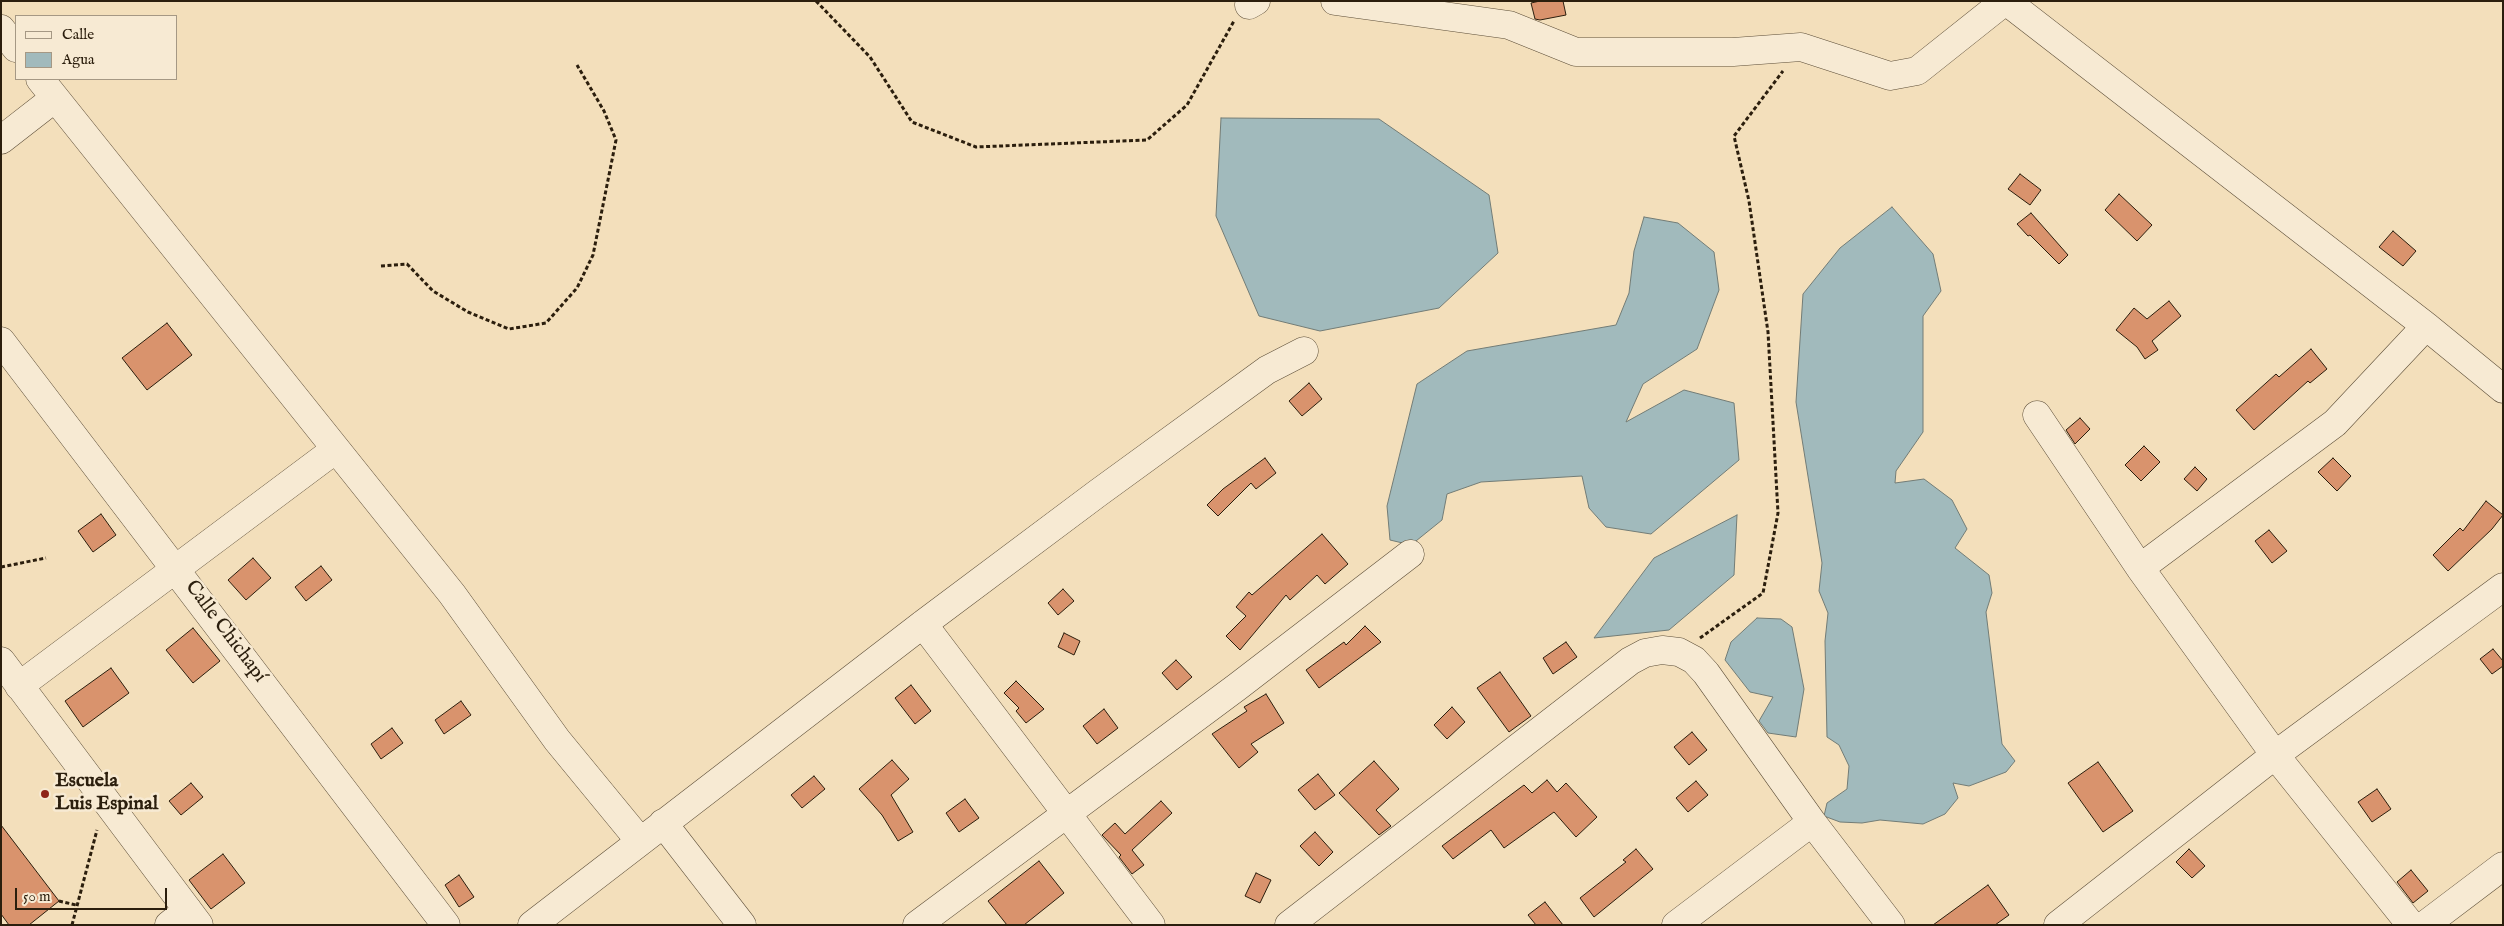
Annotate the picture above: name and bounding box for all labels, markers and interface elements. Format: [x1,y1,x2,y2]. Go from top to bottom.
legend [15,15,178,80]
text: Calle [62,25,94,44]
text: Agua [62,50,95,69]
street label: Calle Chichapí [179,576,271,688]
place label: Escuela Luis Espinal [55,770,158,817]
marker: Escuela Luis Espinal [39,788,51,800]
scale bar [18,878,170,910]
text: 50 m [23,887,51,906]

